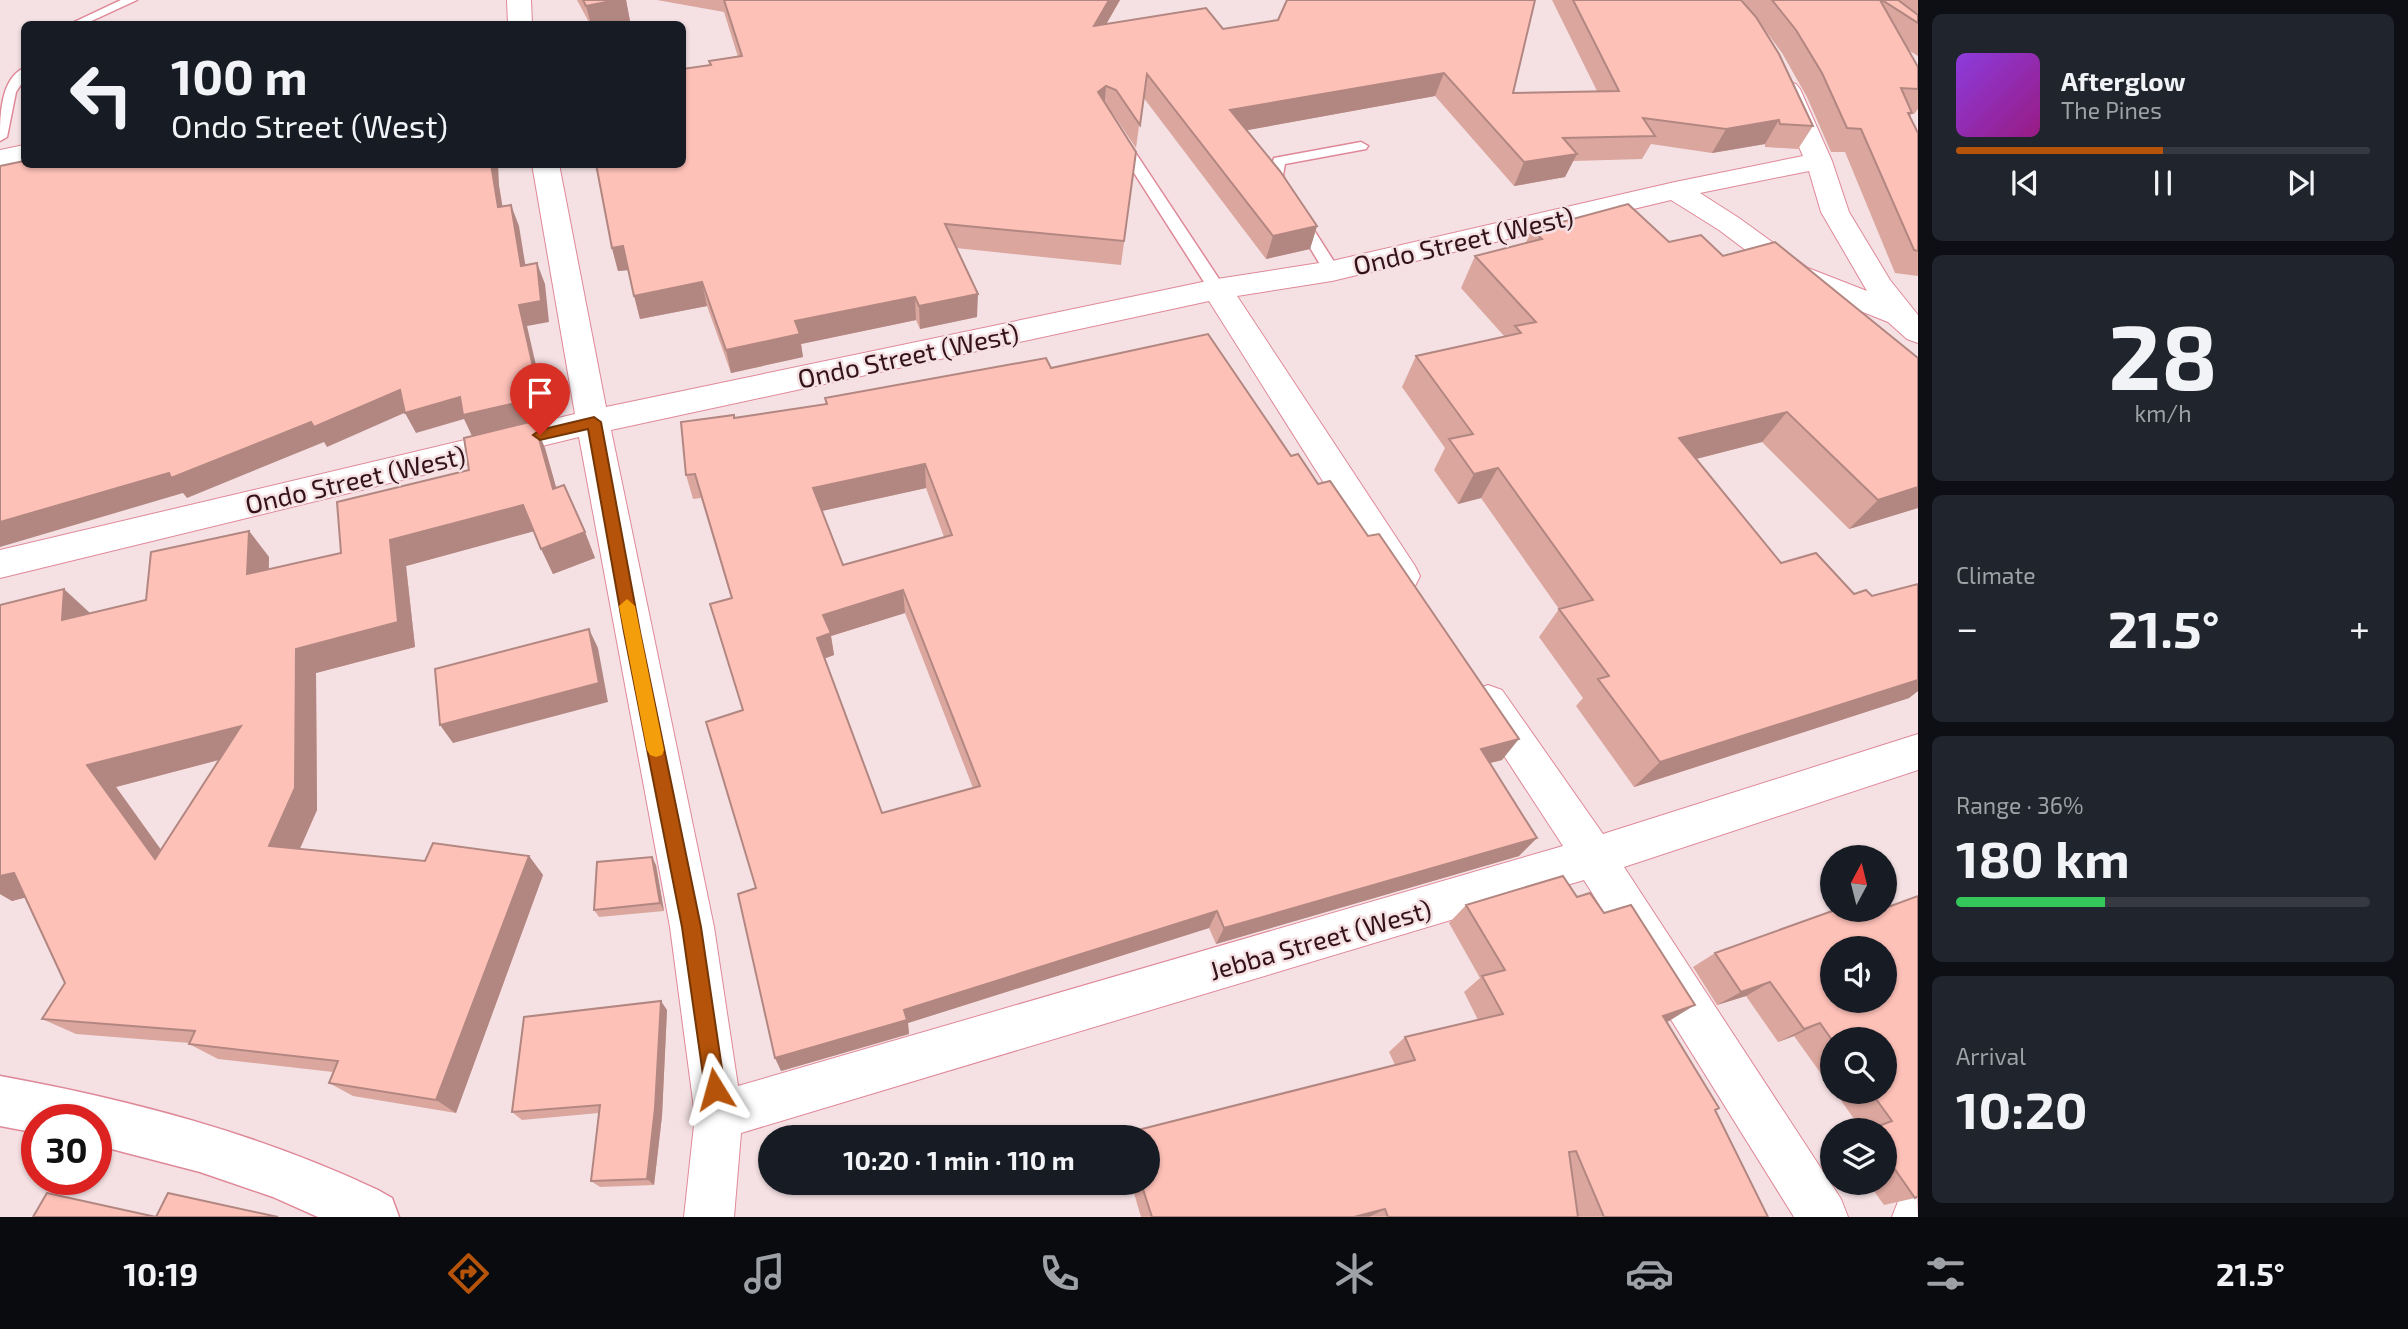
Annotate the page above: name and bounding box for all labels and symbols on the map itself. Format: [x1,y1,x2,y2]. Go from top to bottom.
street label: Ondo Street (West) [1350,200,1576,280]
street label: Ondo Street (West) [795,316,1021,394]
pin [510,363,570,435]
street label: Ondo Street (West) [242,439,468,519]
north arrow [1820,845,1897,922]
street label: Jebba Street (West) [1205,892,1435,986]
position arrow [678,1052,752,1126]
speed limit sign: 30 [21,1104,112,1195]

